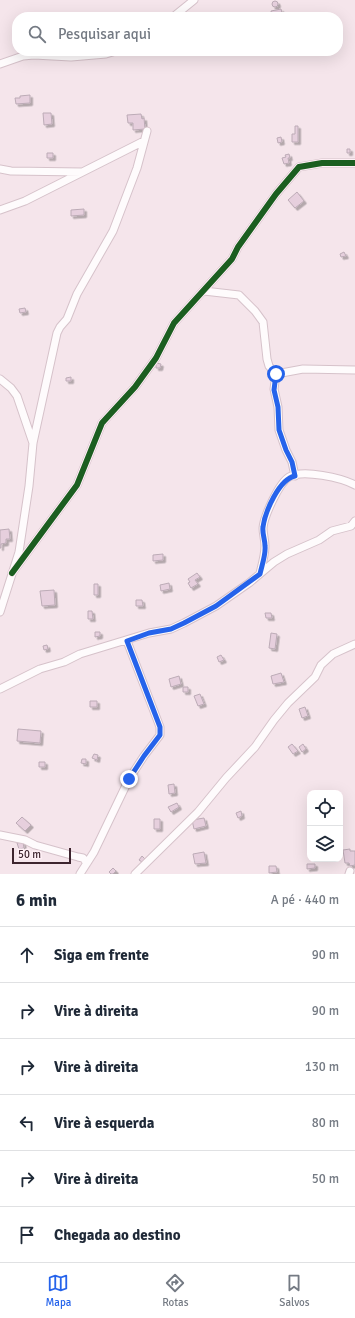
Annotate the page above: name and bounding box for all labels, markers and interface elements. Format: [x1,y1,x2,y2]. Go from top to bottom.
search box [12,12,343,56]
icon: search [26,23,48,45]
text: Pesquisar aqui [58,25,151,43]
route start [267,365,285,383]
route end [120,770,138,788]
map controls [307,790,343,862]
button: locate [307,790,343,826]
button: layers [307,826,343,862]
scale bar [12,846,71,865]
text: 50 m [18,848,41,861]
text: 6 min [16,890,57,911]
text: A pé · 440 m [271,892,339,908]
icon: ahead [16,944,38,966]
text: Siga em frente [54,946,149,964]
text: 90 m [312,947,339,963]
icon: right [16,1000,38,1022]
text: Vire à direita [54,1002,138,1020]
text: 90 m [312,1003,339,1019]
icon: right [16,1056,38,1078]
text: Vire à direita [54,1058,138,1076]
text: 130 m [305,1059,339,1075]
icon: left [16,1112,38,1134]
text: Vire à esquerda [54,1114,154,1132]
text: 80 m [312,1115,339,1131]
icon: right [16,1168,38,1190]
text: Vire à direita [54,1170,138,1188]
text: 50 m [312,1171,339,1187]
icon: arrive [16,1224,38,1246]
text: Chegada ao destino [54,1226,181,1244]
tab: Mapa [45,1272,71,1309]
tab: Rotas [162,1272,188,1309]
tab: Salvos [279,1272,310,1309]

